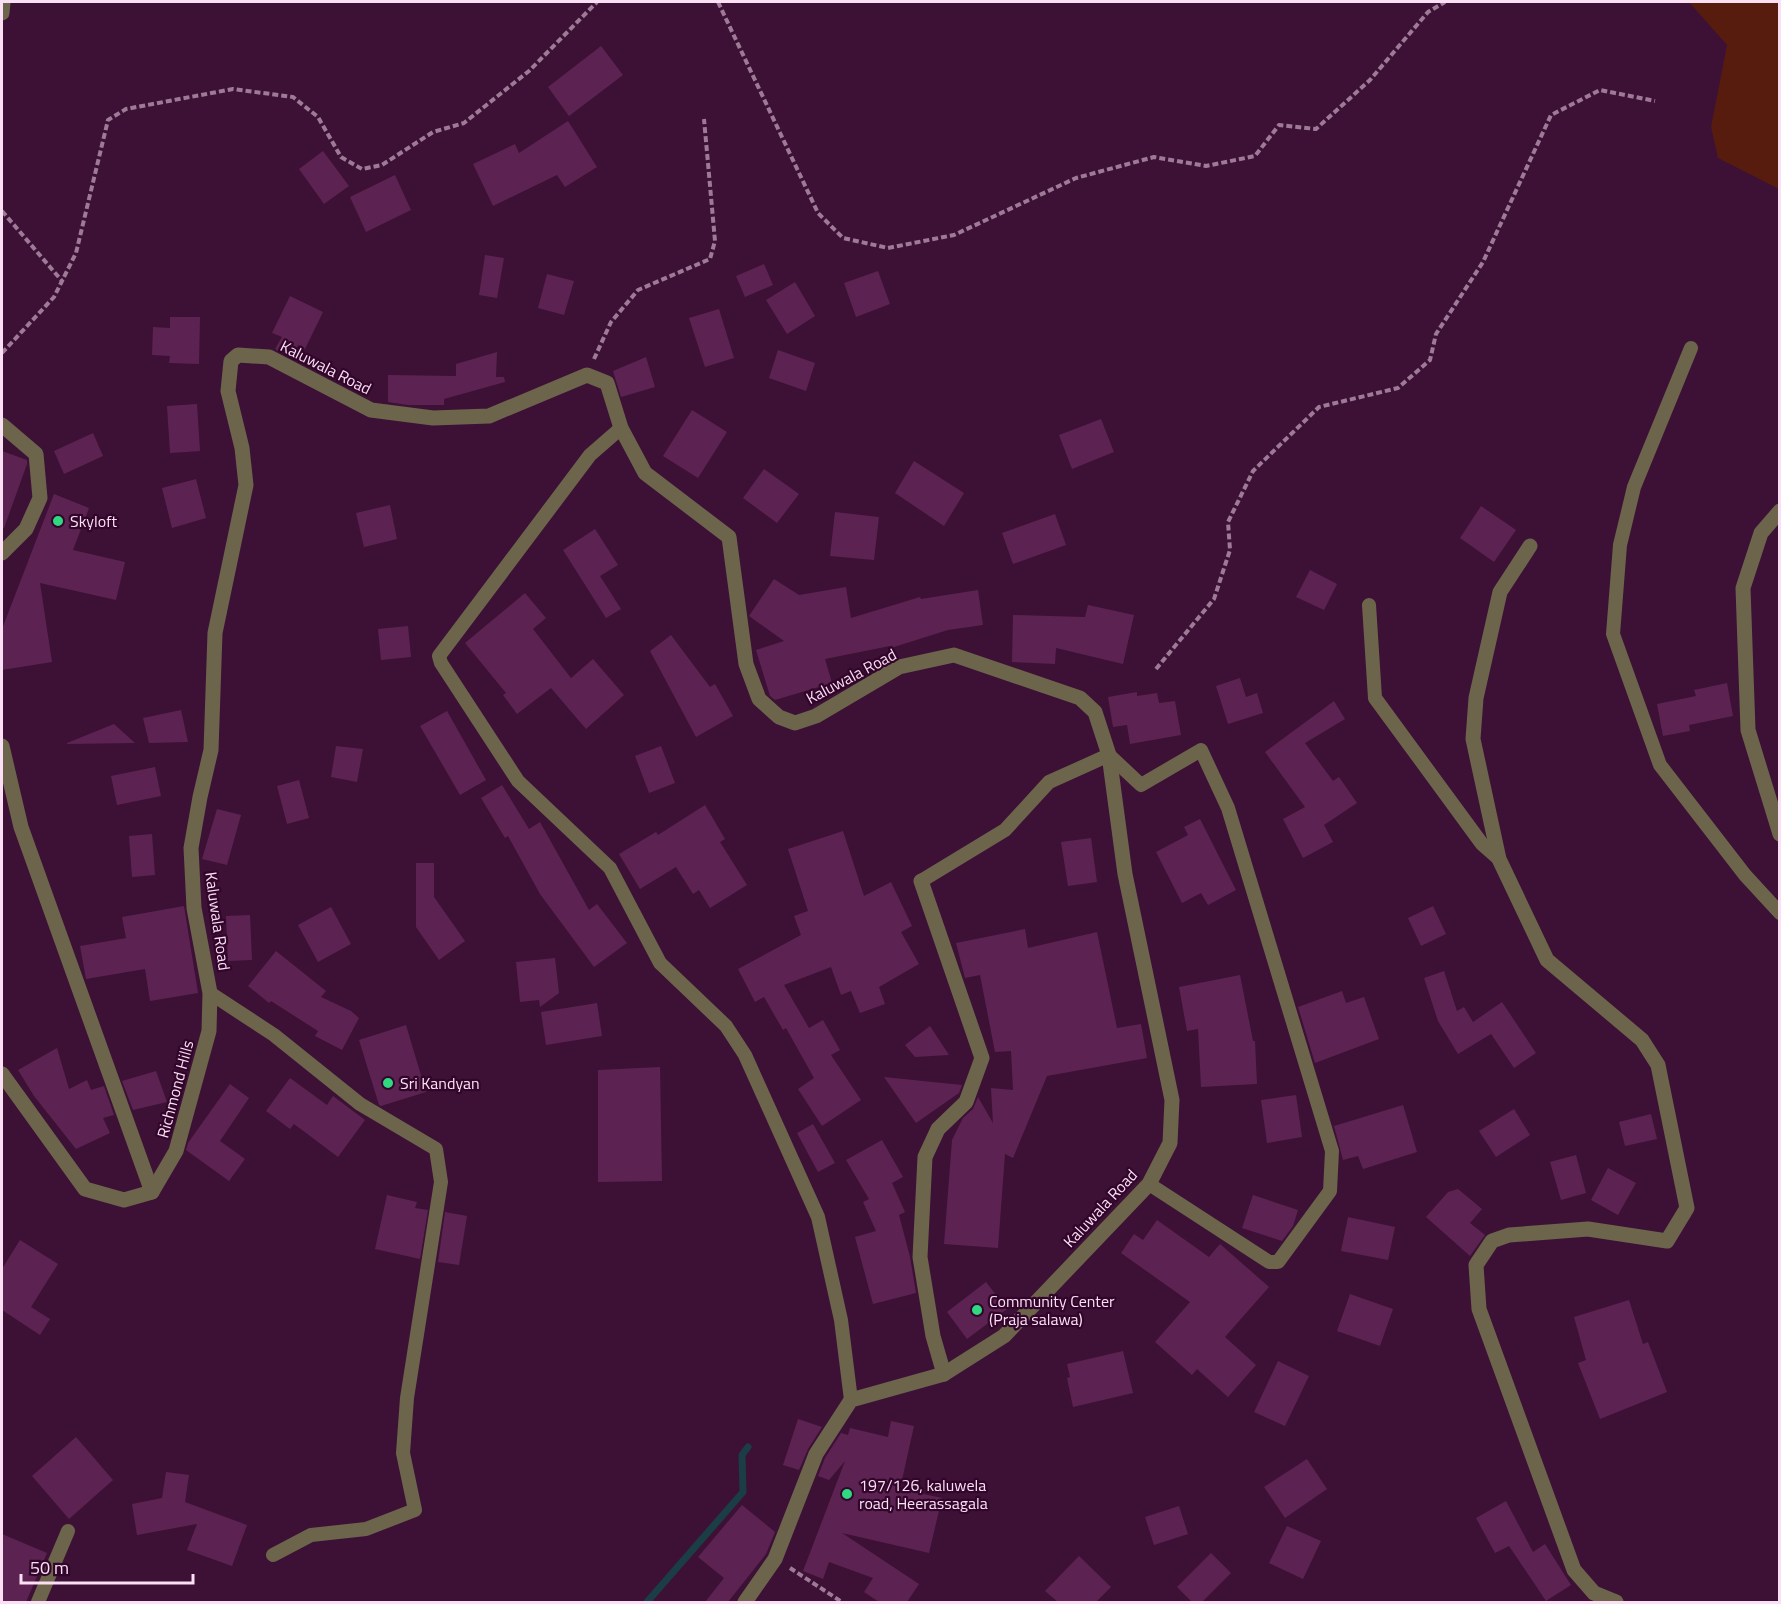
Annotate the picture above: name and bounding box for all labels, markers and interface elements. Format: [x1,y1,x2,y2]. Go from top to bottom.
street label: Kaluwala Road [276,334,376,400]
place label: Skyloft [70,509,118,533]
marker: Skyloft [51,514,65,528]
street label: Kaluwala Road [802,642,900,710]
street label: Kaluwala Road [199,870,237,972]
street label: Richmond Hills [150,1037,200,1141]
place label: Sri Kandyan [400,1071,480,1095]
marker: Sri Kandyan [381,1076,395,1090]
street label: Kaluwala Road [1057,1163,1143,1253]
place label: Community Center (Praja salawa) [989,1289,1115,1331]
marker: Community Center (Praja salawa) [970,1303,984,1317]
place label: 197/126, kaluwela road, Heerassagala [859,1473,988,1515]
marker: 197/126, kaluwela road, Heerassagala [840,1487,854,1501]
scale bar [21,1547,194,1585]
text: 50 m [30,1554,69,1581]

